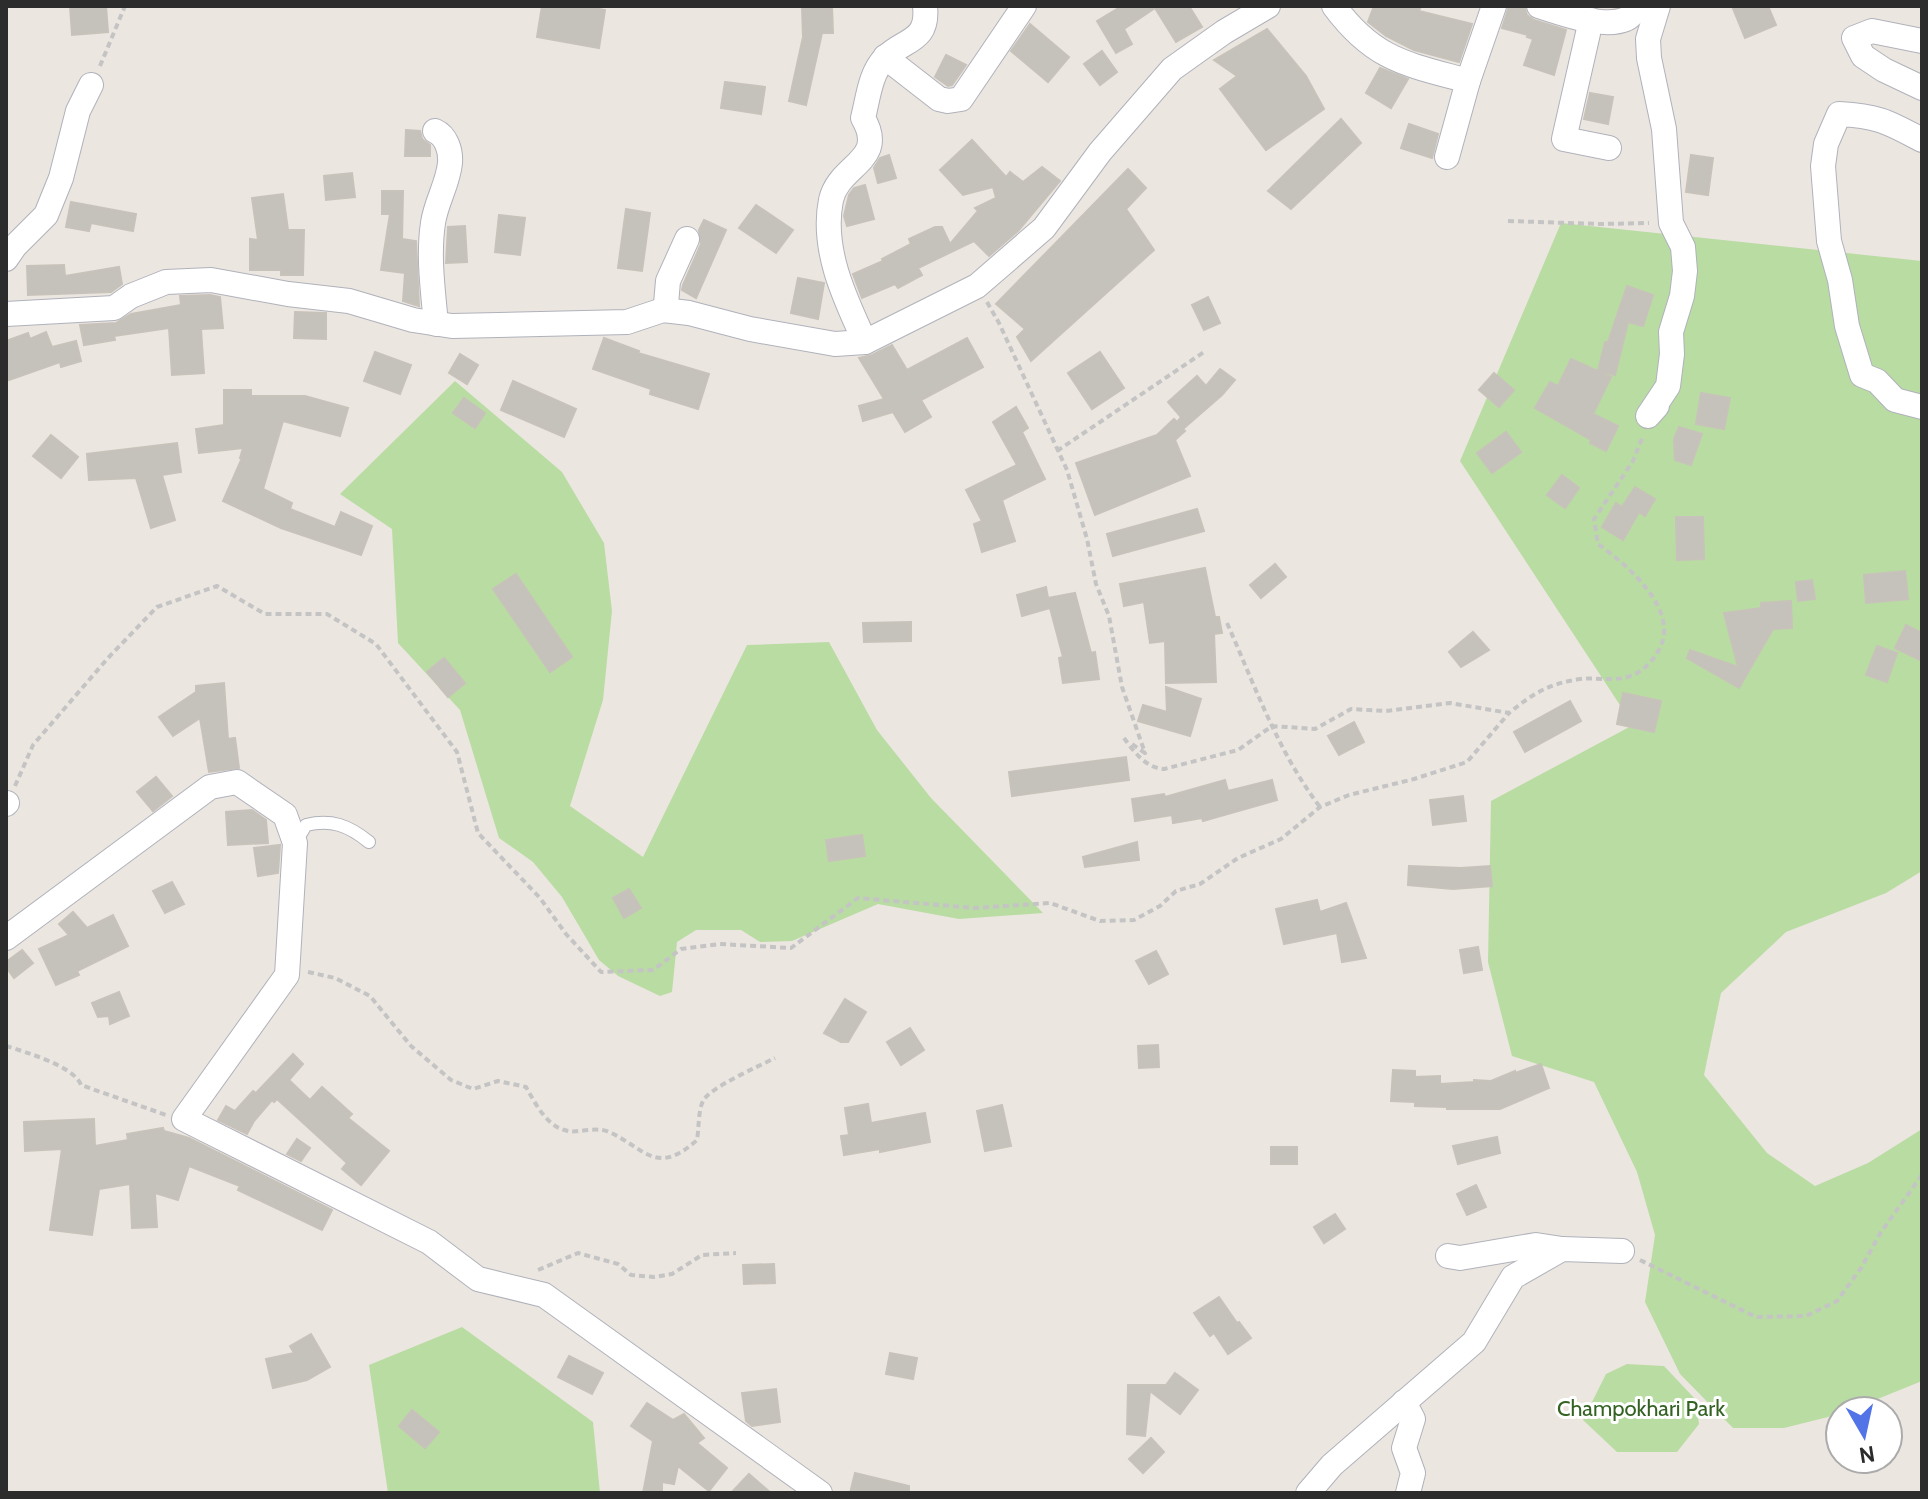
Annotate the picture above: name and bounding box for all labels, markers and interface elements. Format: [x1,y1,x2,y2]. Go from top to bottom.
park label: Champokhari Park [1557,1395,1725,1422]
north arrow [1824,1395,1904,1475]
text: N [1857,1440,1877,1469]

